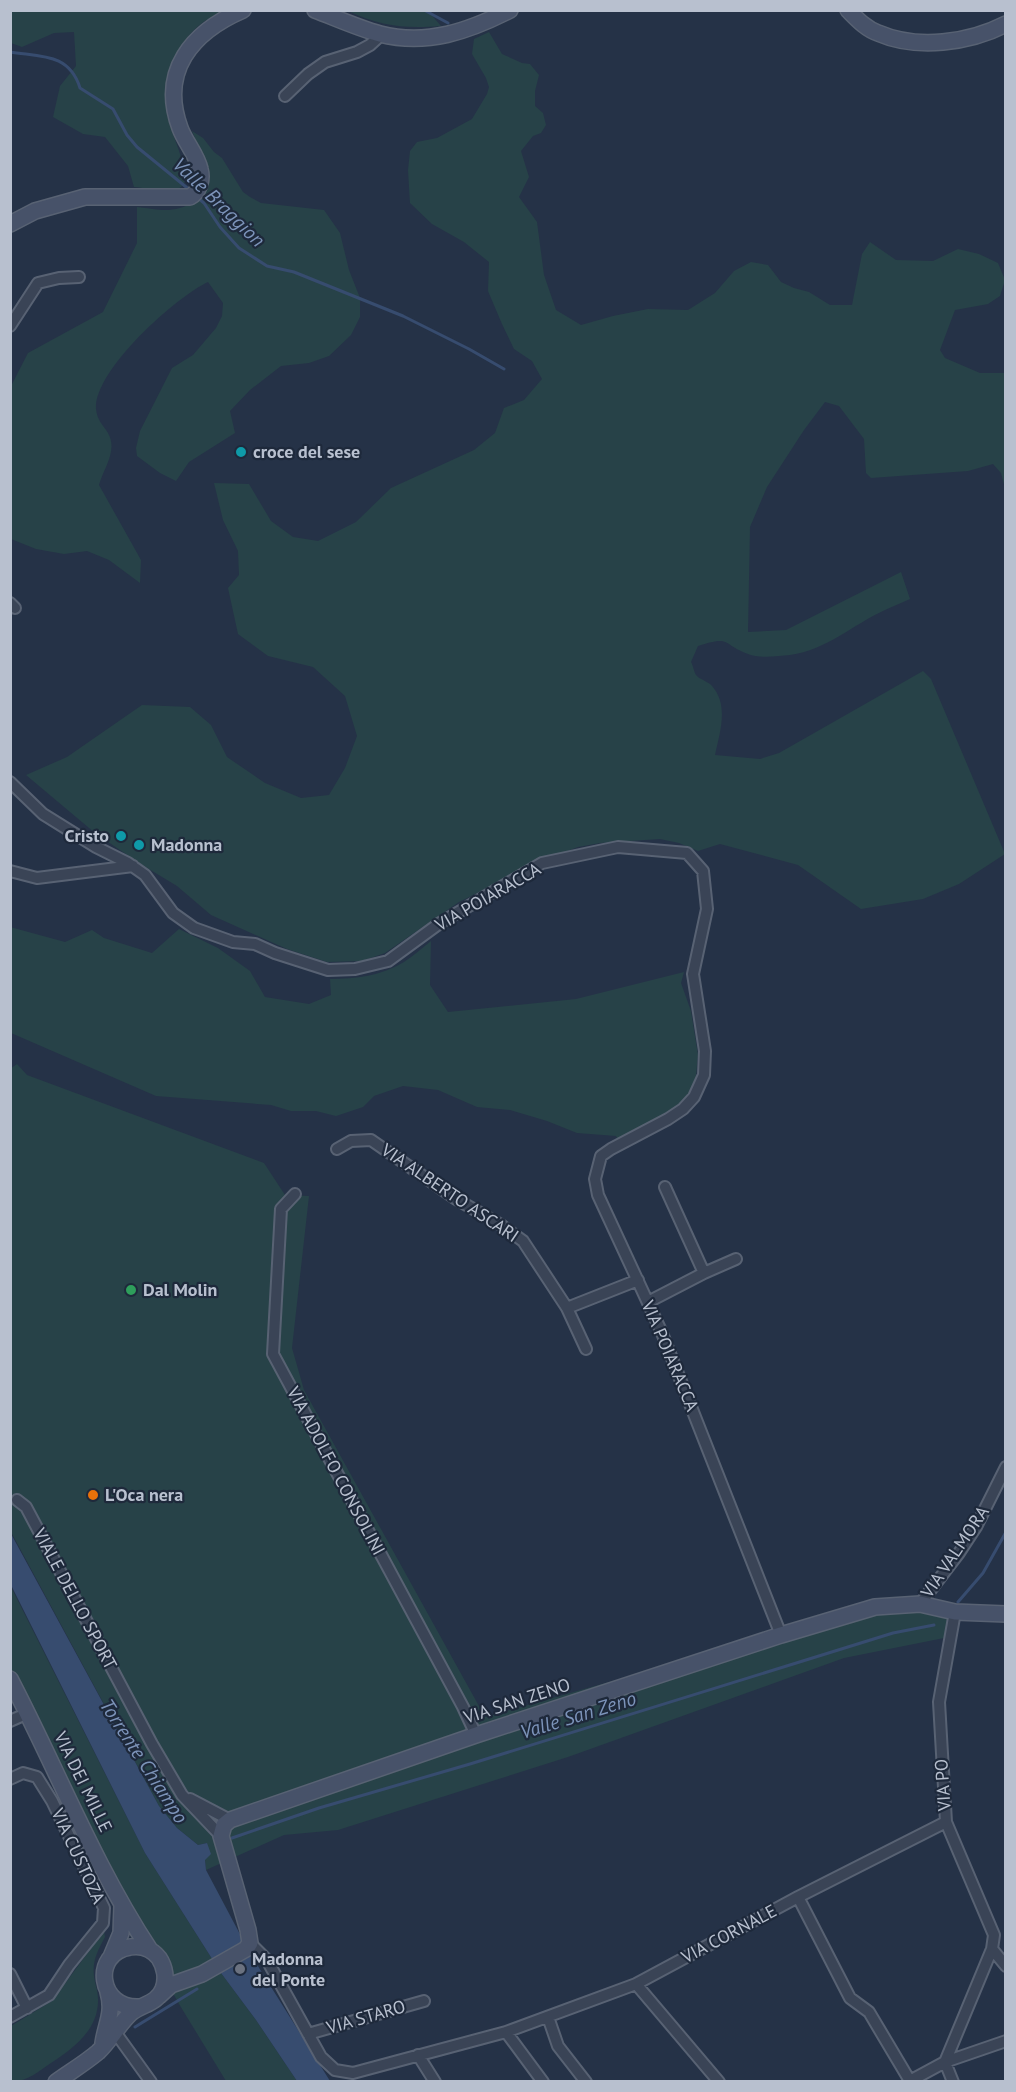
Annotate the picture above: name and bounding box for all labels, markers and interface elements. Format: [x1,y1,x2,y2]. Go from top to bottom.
water label: Valle Braggion [167,152,271,252]
place label: croce del sese [253,440,360,463]
marker: croce del sese [234,445,248,459]
place label: Cristo [65,824,109,847]
marker: Cristo [114,829,128,843]
place label: Madonna [151,833,222,856]
marker: Madonna [132,838,146,852]
street label: VIA POIARACCA [430,857,545,937]
street label: VIA ALBERTO ASCARI [376,1137,523,1247]
place label: Dal Molin [143,1278,217,1301]
marker: Dal Molin [124,1283,138,1297]
street label: VIA POIARACCA [636,1296,704,1415]
street label: VIA ADOLFO CONSOLINI [282,1382,391,1559]
place label: L'Oca nera [105,1483,183,1506]
marker: L'Oca nera [86,1488,100,1502]
street label: VIA VALMORA [915,1501,994,1603]
street label: VIALE DELLO SPORT [28,1523,122,1673]
street label: VIA SAN ZENO [460,1673,573,1729]
water label: Valle San Zeno [517,1685,639,1745]
water label: Torrente Chiampo [94,1694,194,1828]
street label: VIA DEI MILLE [49,1727,118,1836]
street label: VIA PO [929,1758,956,1813]
street label: VIA CUSTOZA [46,1804,111,1908]
street label: VIA CORNALE [676,1899,780,1969]
place label: Madonna del Ponte [252,1947,325,1991]
marker: Madonna del Ponte [233,1962,247,1976]
street label: VIA STARO [323,1994,408,2039]

